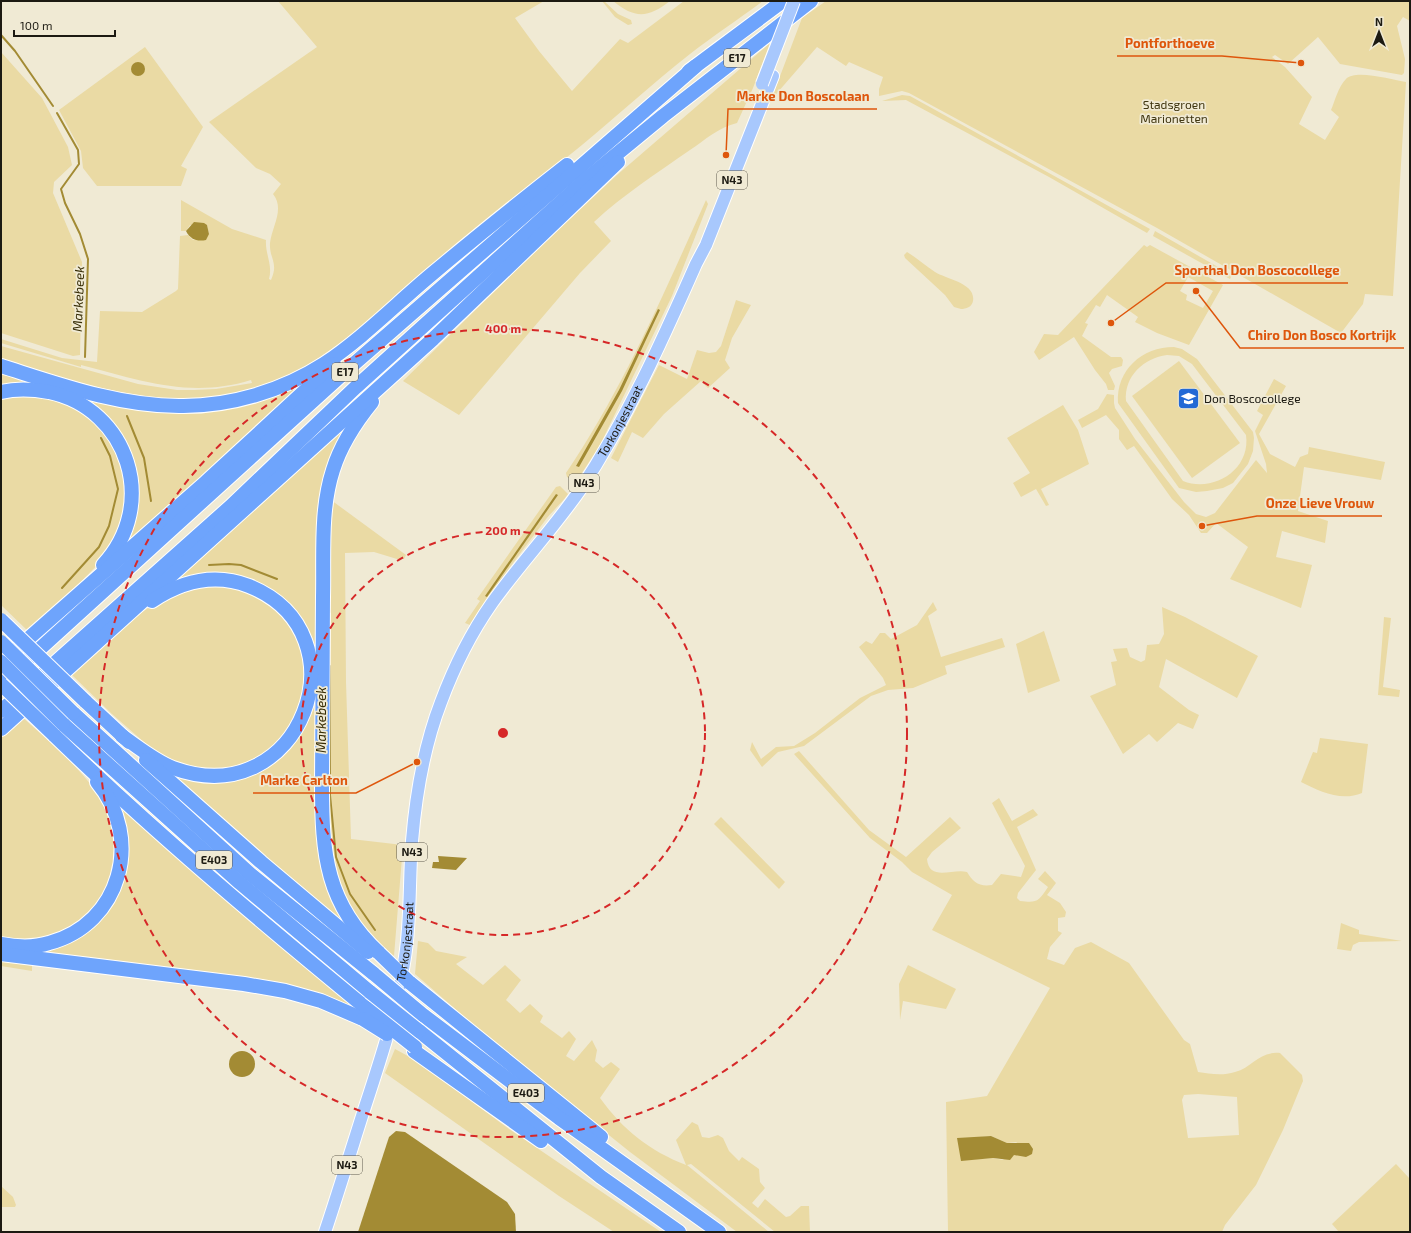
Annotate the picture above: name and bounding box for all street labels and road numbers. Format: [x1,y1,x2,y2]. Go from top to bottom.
road number: E17 [724,49,750,67]
road number: N43 [717,171,747,189]
road number: E17 [332,363,358,381]
street label: Torkonjestraat [594,382,645,459]
road number: N43 [569,474,599,492]
road number: N43 [397,843,427,861]
road number: E403 [196,851,232,869]
street label: Torkonjestraat [393,901,416,982]
road number: E403 [508,1084,544,1102]
road number: N43 [332,1156,362,1174]

